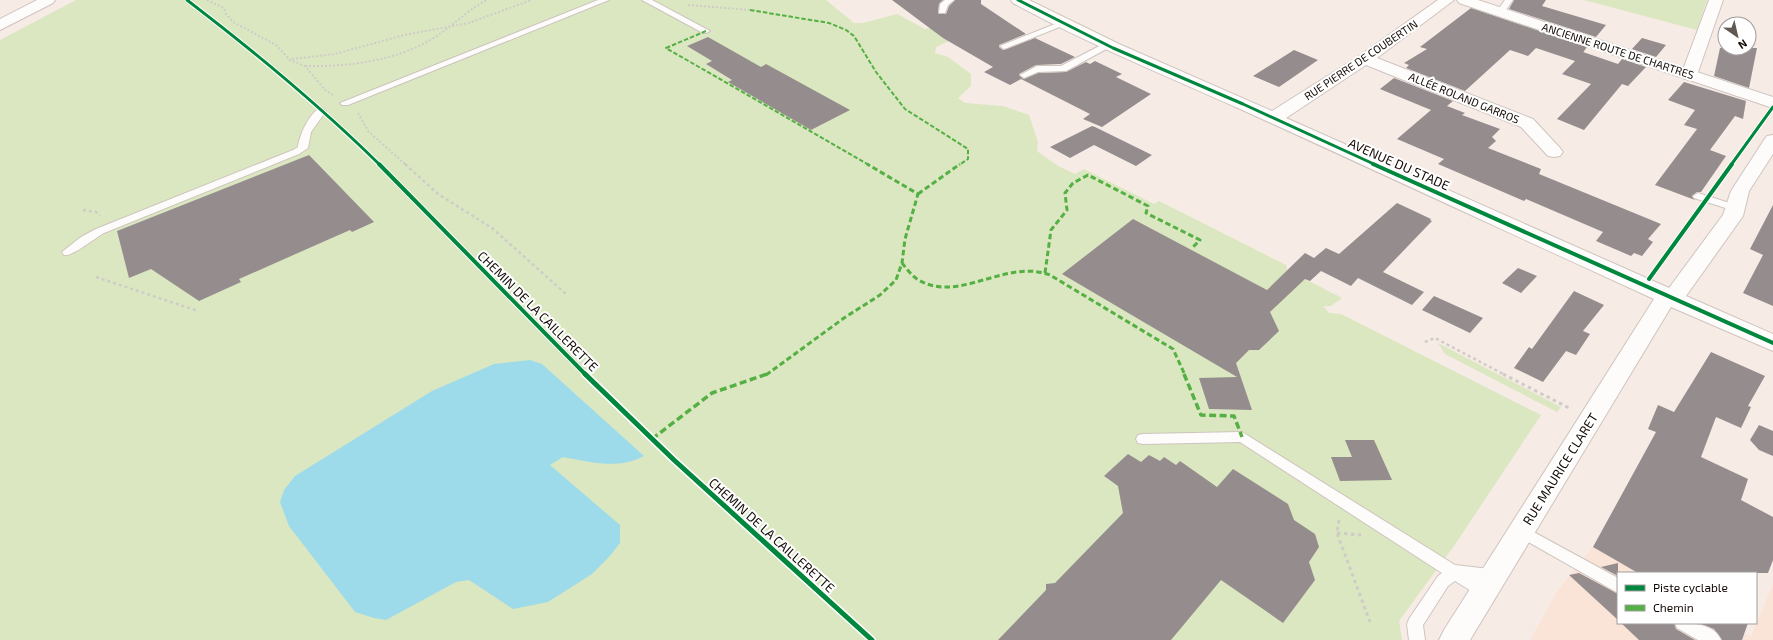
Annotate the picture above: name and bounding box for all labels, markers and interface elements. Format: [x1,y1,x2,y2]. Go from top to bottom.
north arrow [1717,16,1757,56]
street label: RUE PIERRE DE COUBERTIN [1302,17,1420,102]
street label: ANCIENNE ROUTE DE CHARTRES [1540,20,1696,81]
text: N [1736,37,1750,52]
street label: ALLÉE ROLAND GARROS [1407,69,1521,126]
street label: AVENUE DU STADE [1346,135,1452,193]
street label: CHEMIN DE LA CAILLERETTE [474,247,602,375]
street label: RUE MAURICE CLARET [1519,410,1601,528]
street label: CHEMIN DE LA CAILLERETTE [706,474,838,596]
legend [1617,572,1757,624]
text: Piste cyclable [1653,580,1728,594]
text: Chemin [1653,600,1694,614]

